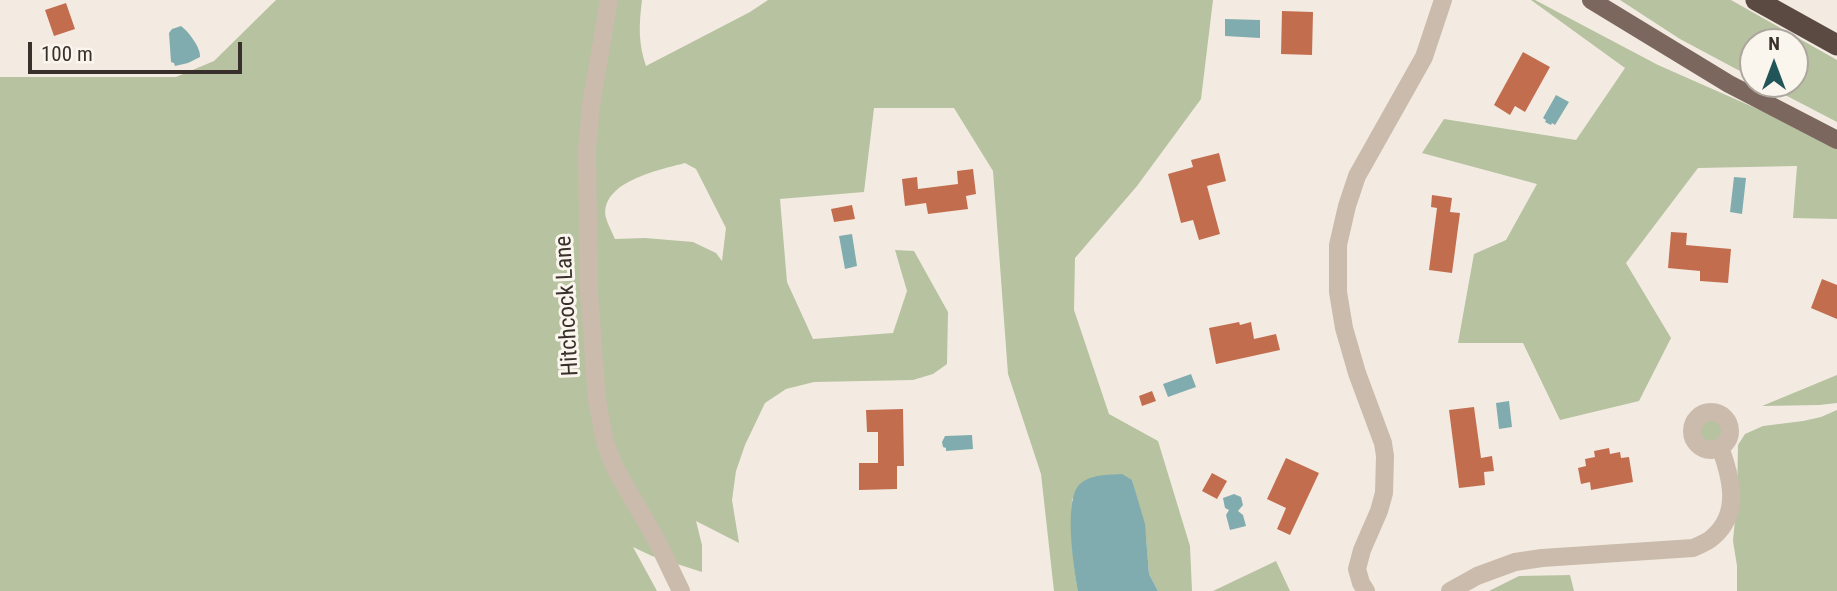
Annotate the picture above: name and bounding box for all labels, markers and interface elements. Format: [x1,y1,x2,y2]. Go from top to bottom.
scale bar [32,28,245,72]
north arrow [1739,28,1809,98]
text: N [1768,32,1780,55]
text: 100 m [41,42,93,66]
street label: Hitchcock Lane [551,235,585,377]

